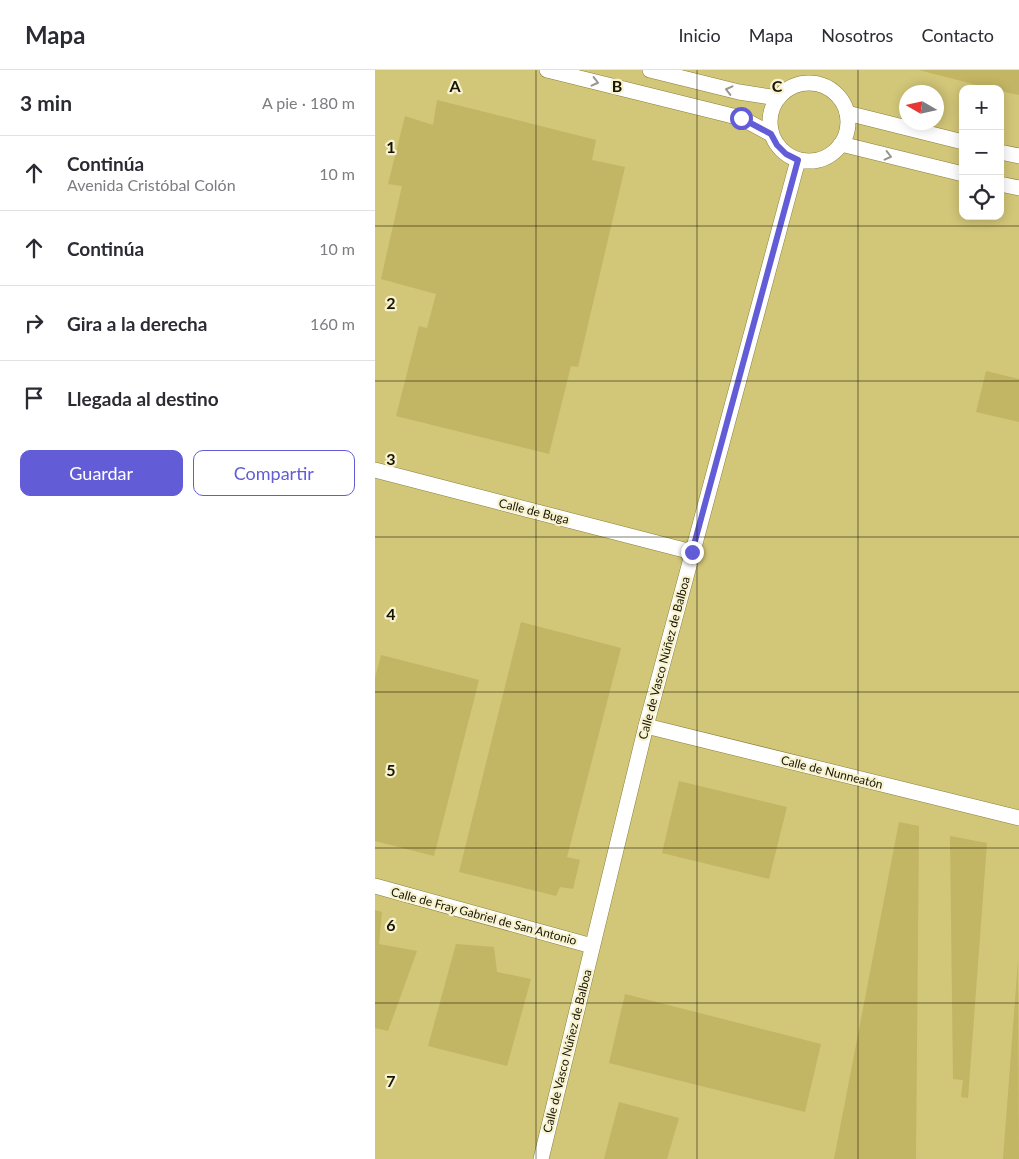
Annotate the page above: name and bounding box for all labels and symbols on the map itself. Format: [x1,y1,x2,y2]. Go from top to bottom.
text: A [448,76,461,95]
one-way arrow [590,76,599,87]
text: B [612,76,622,95]
text: C [772,76,783,95]
one-way arrow [725,85,734,96]
north arrow [899,85,944,130]
route start [730,107,753,130]
text: 1 [386,137,396,156]
one-way arrow [884,150,893,161]
text: 2 [386,293,396,312]
text: 3 [386,449,396,468]
street label: Calle de Buga [497,495,571,527]
route end [681,541,704,564]
street label: Calle de Vasco Núñez de Balboa [635,575,693,741]
text: 4 [386,604,396,623]
street label: Calle de Nunneatón [780,752,884,792]
text: 5 [386,760,396,779]
street label: Calle de Fray Gabriel de San Antonio [390,884,579,948]
text: 6 [386,915,396,934]
street label: Calle de Vasco Núñez de Balboa [539,968,595,1134]
text: 7 [386,1071,396,1090]

